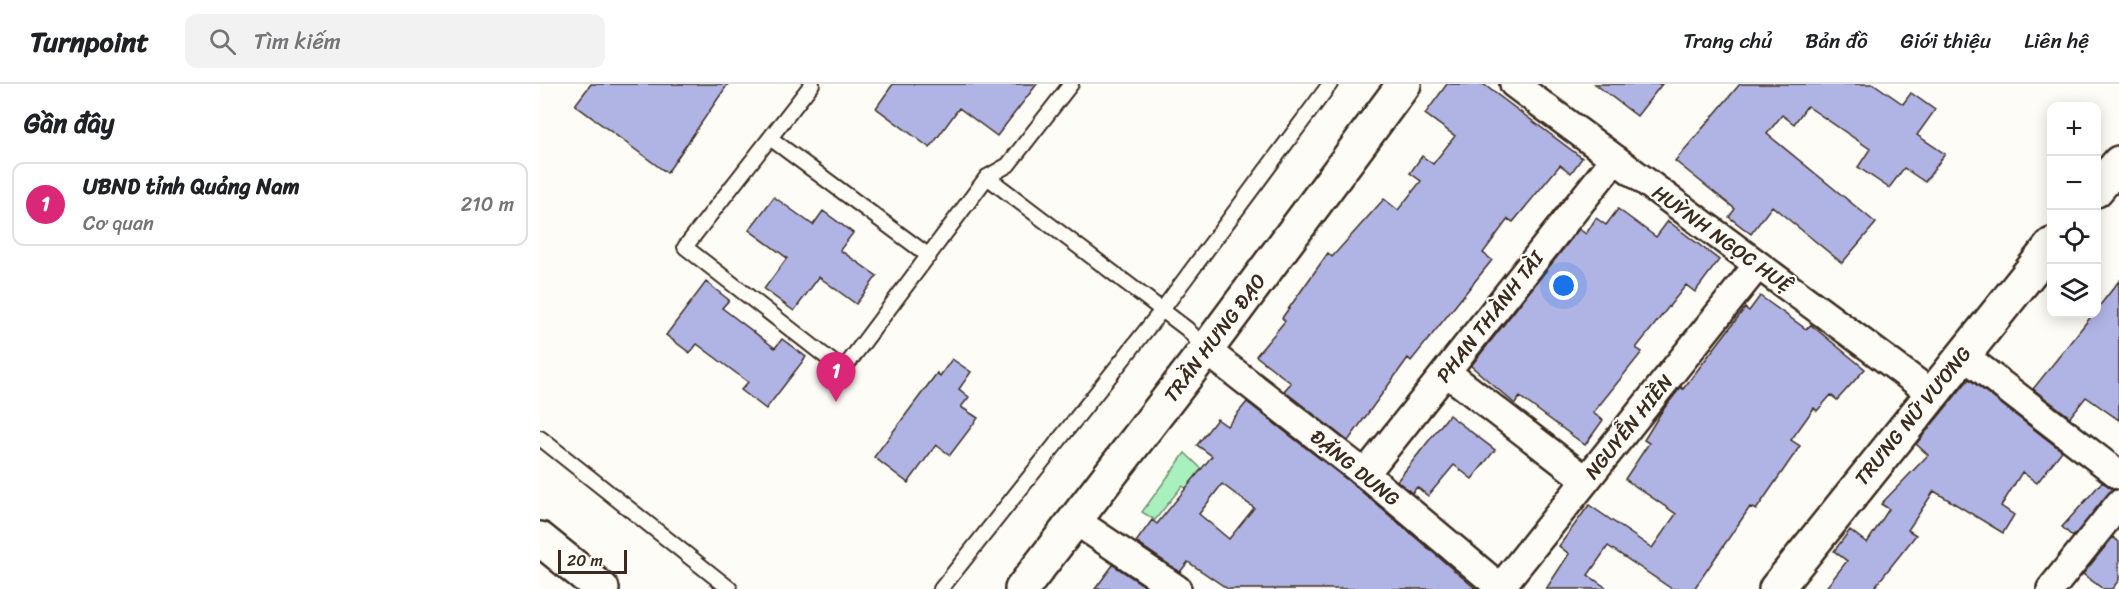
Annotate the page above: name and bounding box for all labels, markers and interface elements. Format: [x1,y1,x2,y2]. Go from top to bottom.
search box [185,14,605,68]
text: Turnpoint [30,17,149,66]
text: Tìm kiếm [254,22,341,61]
text: Trang chủ [1683,22,1772,60]
text: Bản đồ [1805,22,1868,60]
text: Giới thiệu [1901,22,1991,60]
text: Liên hệ [2024,22,2089,60]
icon: search [206,25,239,58]
text: Gần đây [24,100,114,146]
map controls [2047,102,2101,318]
button: + [2047,102,2101,156]
button: − [2047,156,2101,210]
text: UBND tỉnh Quảng Nam [83,167,300,206]
street label: HUỲNH NGỌC HUỆ [1644,176,1801,303]
text: 1 [41,187,50,222]
text: 210 m [461,187,514,222]
text: Cơ quan [83,206,154,241]
button: locate [2047,210,2101,264]
street label: PHAN THÀNH TÀI [1427,242,1554,391]
button: layers [2047,264,2101,318]
street label: TRẦN HƯNG ĐẠO [1155,266,1275,410]
your location [1549,271,1578,300]
street label: TRƯNG NỮ VƯƠNG [1845,338,1981,494]
pin: 1 [816,352,856,402]
street label: NGUYỄN HIỀN [1575,367,1683,487]
street label: ĐẶNG DUNG [1302,420,1408,516]
text: 20 m [567,546,603,575]
scale bar [558,547,627,574]

